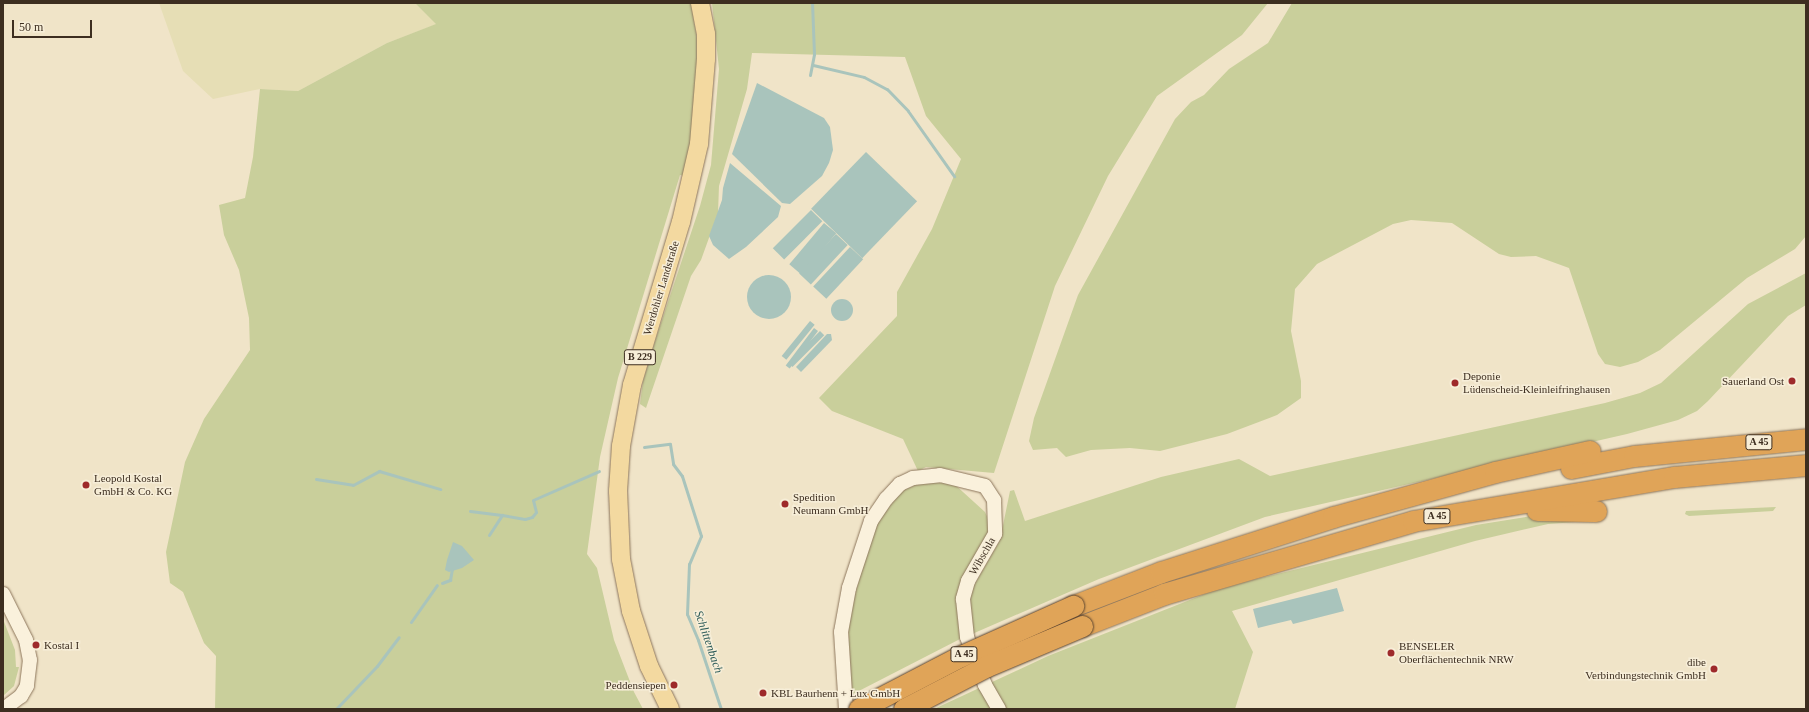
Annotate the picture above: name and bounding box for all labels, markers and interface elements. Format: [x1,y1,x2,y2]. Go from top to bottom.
scale bar [14,12,94,38]
text: 50 m [19,20,43,34]
street label: Werdohler Landstraße [640,239,682,337]
road number: B 229 [623,349,657,365]
place label: Deponie Lüdenscheid-Kleinleifringhausen [1463,370,1610,396]
place label: Sauerland Ost [1722,374,1784,388]
marker: Sauerland Ost [1787,376,1797,386]
marker: Deponie Lüdenscheid-Kleinleifringhausen [1450,378,1460,388]
road number: A 45 [1745,434,1773,450]
place label: Leopold Kostal GmbH & Co. KG [94,472,172,498]
marker: Leopold Kostal GmbH & Co. KG [81,480,91,490]
place label: Spedition Neumann GmbH [793,491,868,517]
marker: Spedition Neumann GmbH [780,499,790,509]
road number: A 45 [1423,508,1451,524]
street label: Wibschla [966,535,998,577]
water label: Schlittenbach [691,609,725,675]
place label: Kostal I [44,638,79,652]
marker: Kostal I [31,640,41,650]
place label: BENSELER Oberflächentechnik NRW [1399,640,1514,666]
road number: A 45 [950,646,978,662]
marker: BENSELER Oberflächentechnik NRW [1386,648,1396,658]
place label: dibe Verbindungstechnik GmbH [1585,656,1706,682]
marker: dibe Verbindungstechnik GmbH [1709,664,1719,674]
place label: Peddensiepen [606,678,666,692]
marker: Peddensiepen [669,680,679,690]
place label: KBL Baurhenn + Lux GmbH [771,686,901,700]
marker: KBL Baurhenn + Lux GmbH [758,688,768,698]

